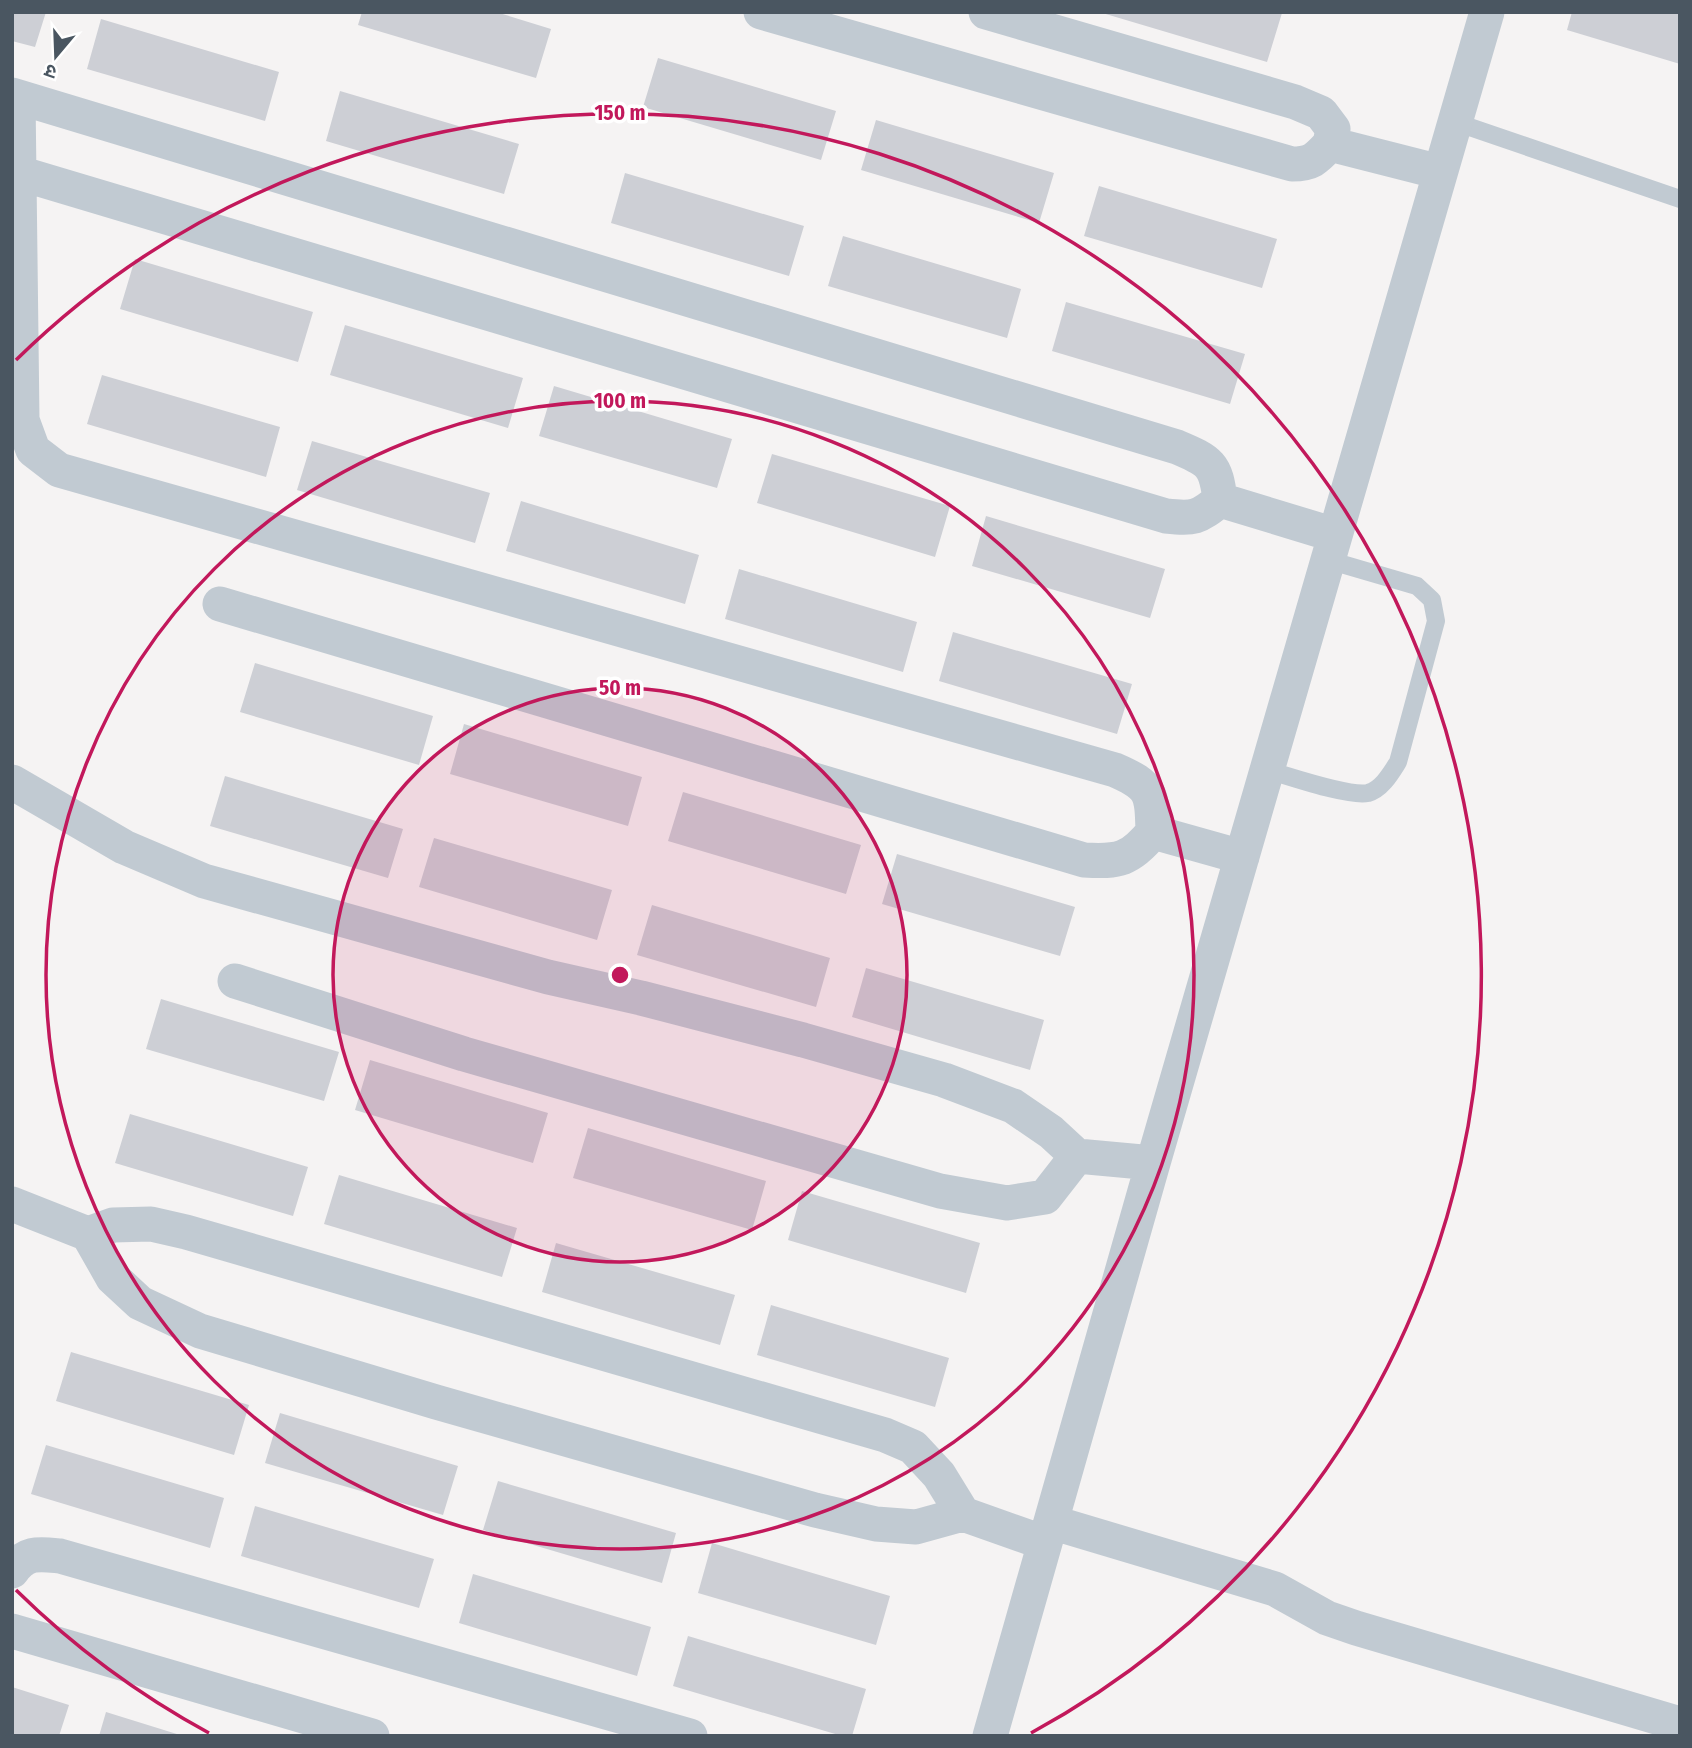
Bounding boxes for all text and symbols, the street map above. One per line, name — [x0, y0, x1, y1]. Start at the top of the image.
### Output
north arrow — [21, 21, 91, 91]
text: उ — [41, 59, 60, 84]
text: 150 m — [594, 100, 646, 126]
text: 100 m — [594, 388, 646, 414]
text: 50 m — [599, 675, 641, 701]
centre of rings — [608, 963, 632, 987]

